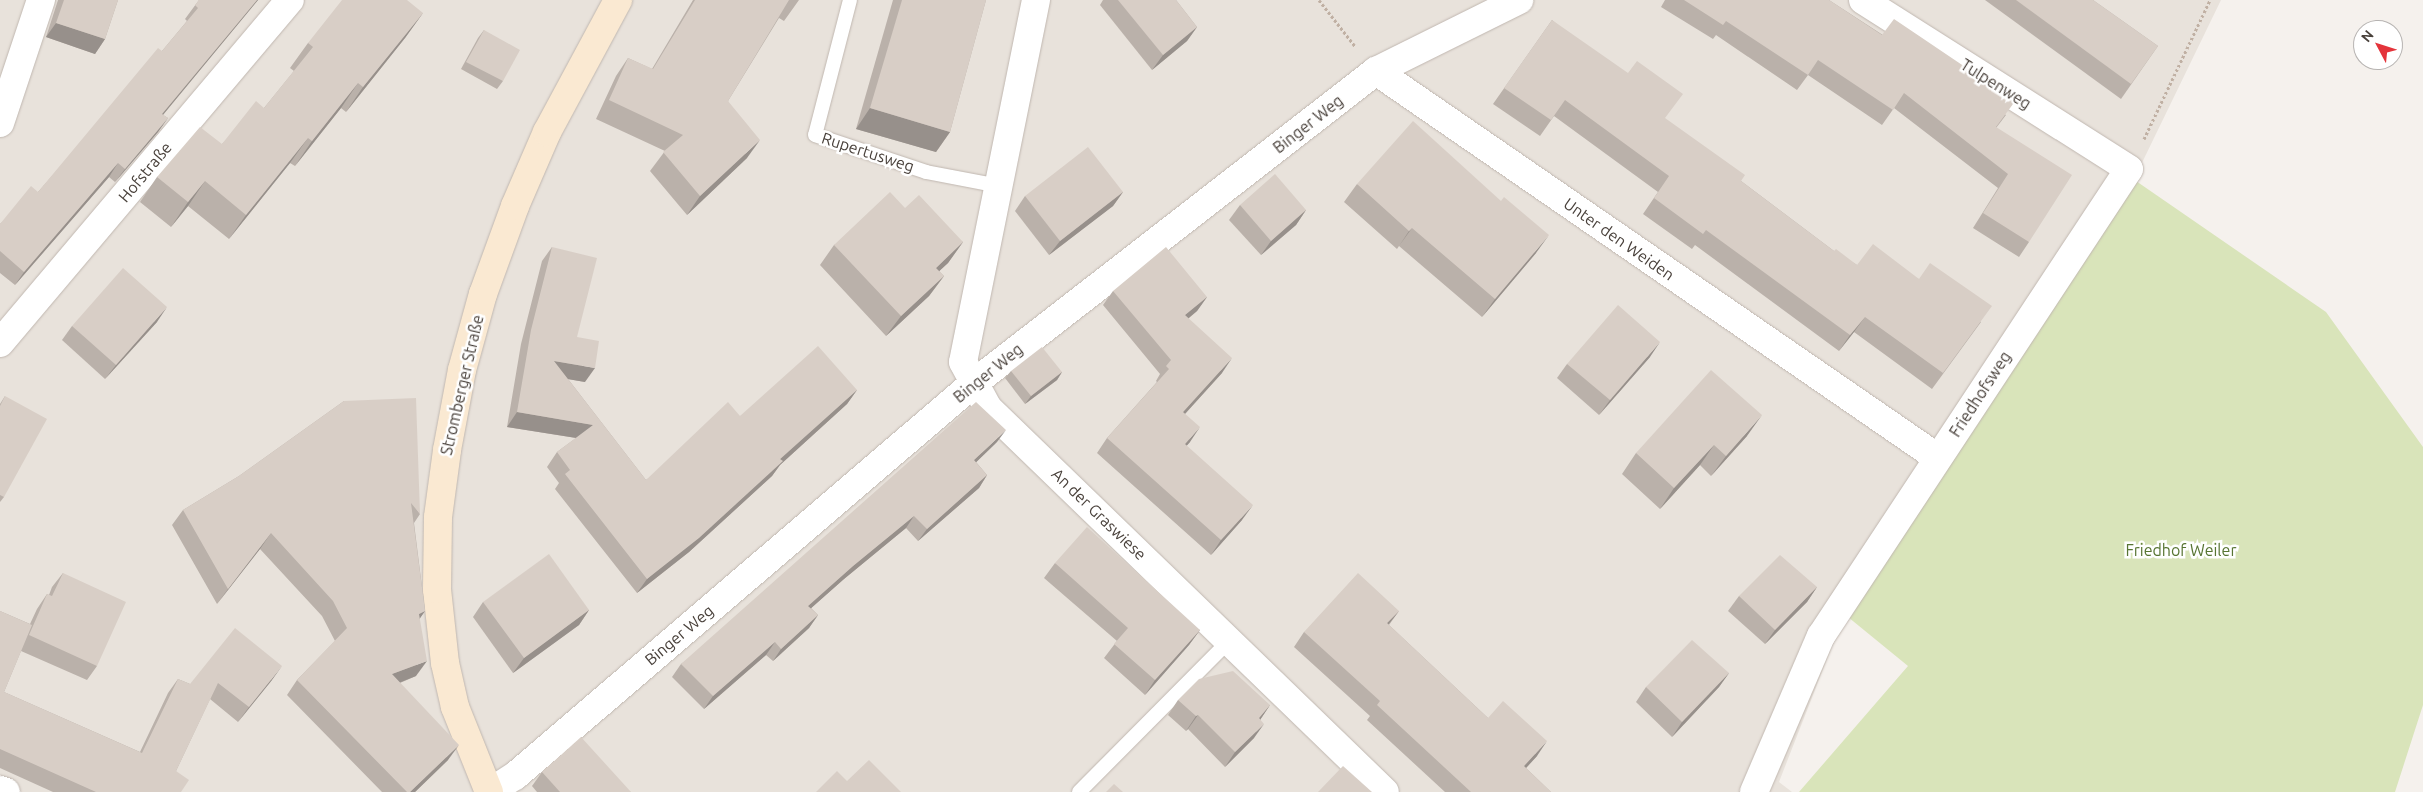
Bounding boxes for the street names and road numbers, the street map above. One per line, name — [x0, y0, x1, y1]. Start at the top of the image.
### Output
street label: Tulpenweg — [1957, 55, 2035, 113]
street label: Binger Weg — [1269, 91, 1347, 157]
street label: Rupertusweg — [819, 128, 917, 176]
street label: Hofstraße — [114, 138, 176, 206]
street label: Unter den Weiden — [1560, 194, 1678, 284]
street label: Stromberger Straße — [437, 313, 487, 457]
street label: Binger Weg — [949, 339, 1027, 407]
street label: Friedhofsweg — [1945, 348, 2015, 440]
street label: An der Graswiese — [1048, 464, 1150, 564]
street label: Binger Weg — [641, 601, 717, 669]

